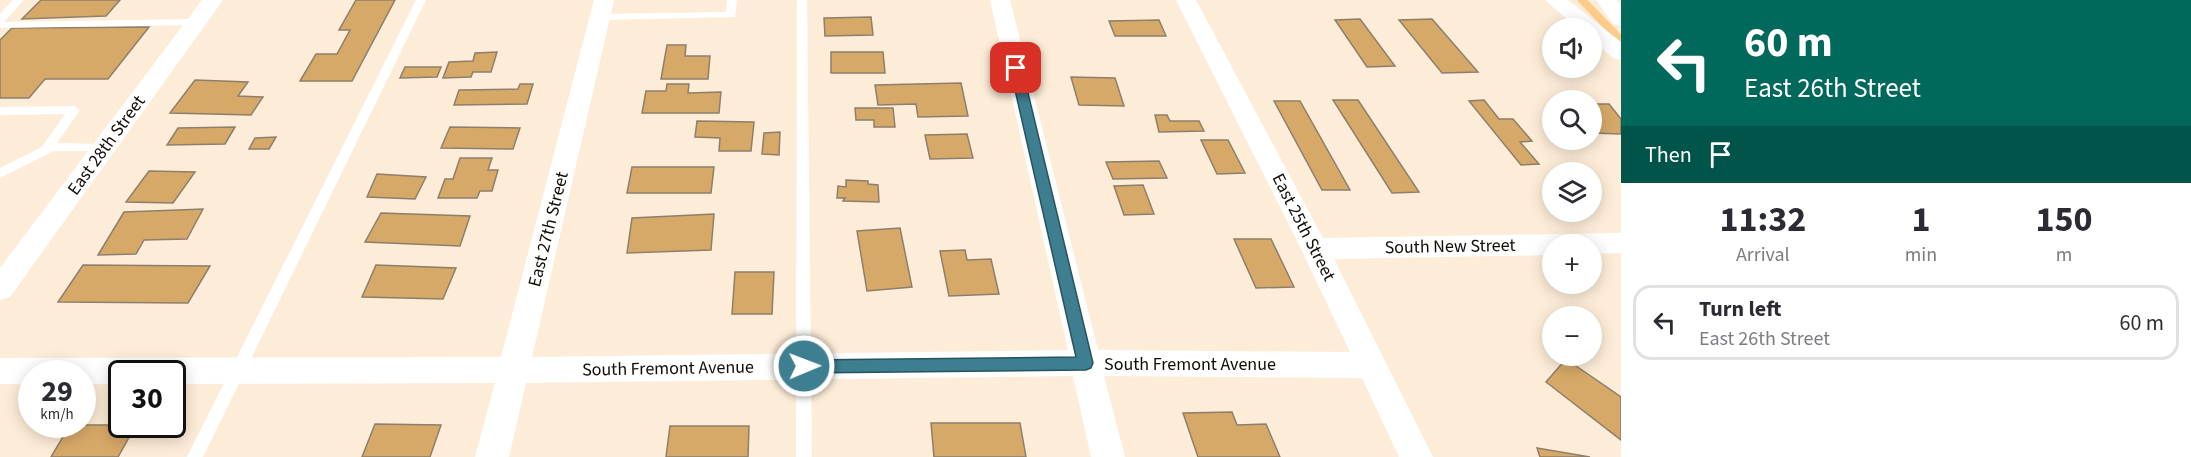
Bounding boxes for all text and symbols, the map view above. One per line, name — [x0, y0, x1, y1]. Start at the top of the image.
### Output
text: 60 m — [1744, 13, 1833, 73]
map controls — [1542, 18, 1602, 366]
button: sound — [1542, 18, 1602, 78]
icon: left — [1645, 24, 1723, 102]
pin — [990, 42, 1041, 93]
icon: arrive — [999, 51, 1032, 84]
text: East 26th Street — [1744, 69, 1921, 108]
street label: East 28th Street — [62, 90, 151, 200]
button: search — [1542, 90, 1602, 150]
icon: arrive — [1704, 138, 1737, 171]
text: Then — [1645, 139, 1692, 171]
button: layers — [1542, 162, 1602, 222]
street label: East 27th Street — [522, 169, 575, 289]
street label: East 25th Street — [1266, 169, 1341, 285]
text: 11:32 — [1719, 194, 1806, 245]
text: 1 — [1911, 194, 1930, 245]
text: 150 — [2036, 194, 2093, 245]
street label: South New Street — [1384, 233, 1516, 260]
button: + — [1542, 234, 1602, 294]
text: Arrival — [1736, 241, 1790, 269]
text: min — [1905, 241, 1937, 269]
text: m — [2056, 241, 2072, 269]
text: Turn left — [1699, 293, 1781, 325]
button: − — [1542, 306, 1602, 366]
icon: left — [1648, 306, 1681, 339]
text: 60 m — [2119, 307, 2164, 339]
text: East 26th Street — [1699, 325, 1830, 353]
position arrow — [772, 334, 836, 398]
street label: South Fremont Avenue — [1104, 352, 1276, 377]
street label: South Fremont Avenue — [582, 355, 754, 382]
speed limit sign: 30 — [108, 360, 186, 438]
text: 29 — [41, 370, 73, 413]
text: km/h — [40, 404, 74, 425]

